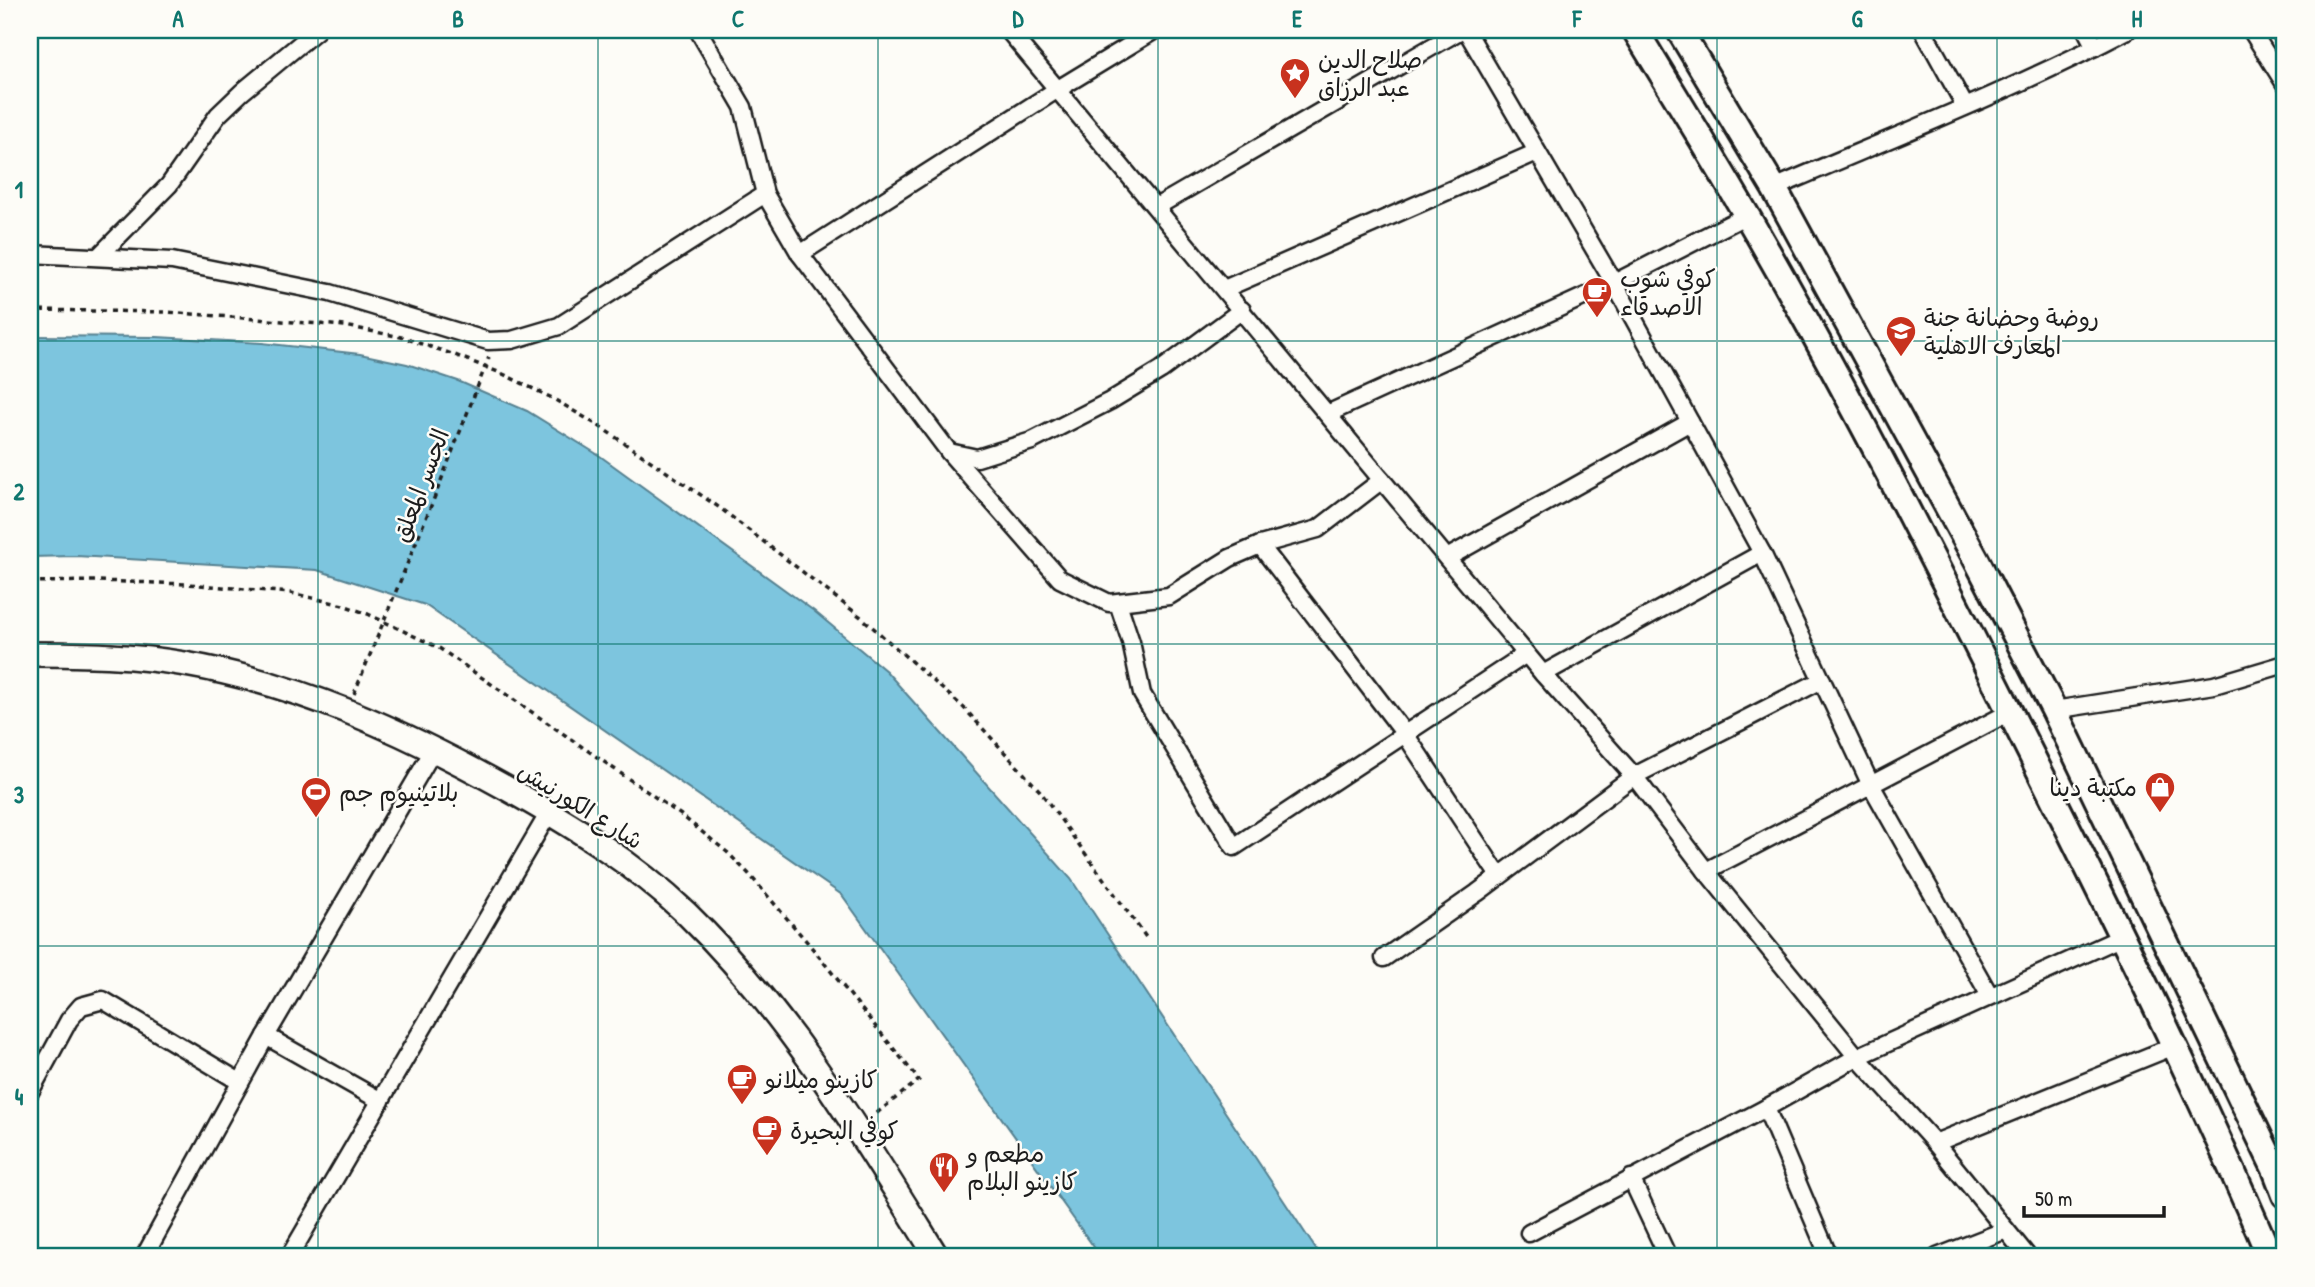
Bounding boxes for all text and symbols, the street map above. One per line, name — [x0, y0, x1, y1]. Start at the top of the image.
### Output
text: A — [172, 3, 184, 34]
text: B — [452, 3, 464, 34]
text: C — [732, 3, 744, 34]
text: D — [1013, 3, 1025, 34]
text: E — [1292, 3, 1303, 34]
text: F — [1572, 3, 1583, 34]
text: G — [1851, 3, 1863, 34]
text: H — [2132, 3, 2143, 34]
place label: صلاح الدين عبد الرزاق — [1318, 43, 1422, 103]
place icon: صلاح الدين عبد الرزاق — [1278, 56, 1312, 100]
text: 1 — [15, 174, 23, 205]
place label: كوفي شوب الاصدقاء — [1620, 262, 1716, 322]
cafe icon: كوفي شوب الاصدقاء — [1580, 275, 1614, 319]
place label: روضة وحضانة جنة المعارف الاهلية — [1924, 301, 2099, 361]
school or university icon: روضة وحضانة جنة المعارف الاهلية — [1884, 314, 1918, 358]
street label: الجسر المعلق — [384, 424, 456, 546]
text: 2 — [14, 476, 25, 507]
street label: شارع الكورنيش — [511, 754, 650, 858]
shop icon: مكتبة دينا — [2143, 770, 2177, 814]
place label: مكتبة دينا — [2049, 771, 2137, 803]
sports icon: بلاتينيوم جم — [299, 775, 333, 819]
place label: بلاتينيوم جم — [339, 776, 458, 811]
text: 3 — [14, 779, 24, 810]
cafe icon: كازينو ميلانو — [725, 1062, 759, 1106]
place label: كازينو ميلانو — [763, 1063, 878, 1095]
text: 4 — [15, 1081, 24, 1112]
cafe icon: كوفي البحيرة — [750, 1113, 784, 1157]
place label: كوفي البحيرة — [790, 1114, 899, 1148]
place label: مطعم و كازينو البلام — [965, 1137, 1078, 1200]
restaurant icon: مطعم و كازينو البلام — [927, 1150, 961, 1194]
scale bar — [2024, 1175, 2164, 1219]
text: 50 m — [2035, 1184, 2072, 1213]

